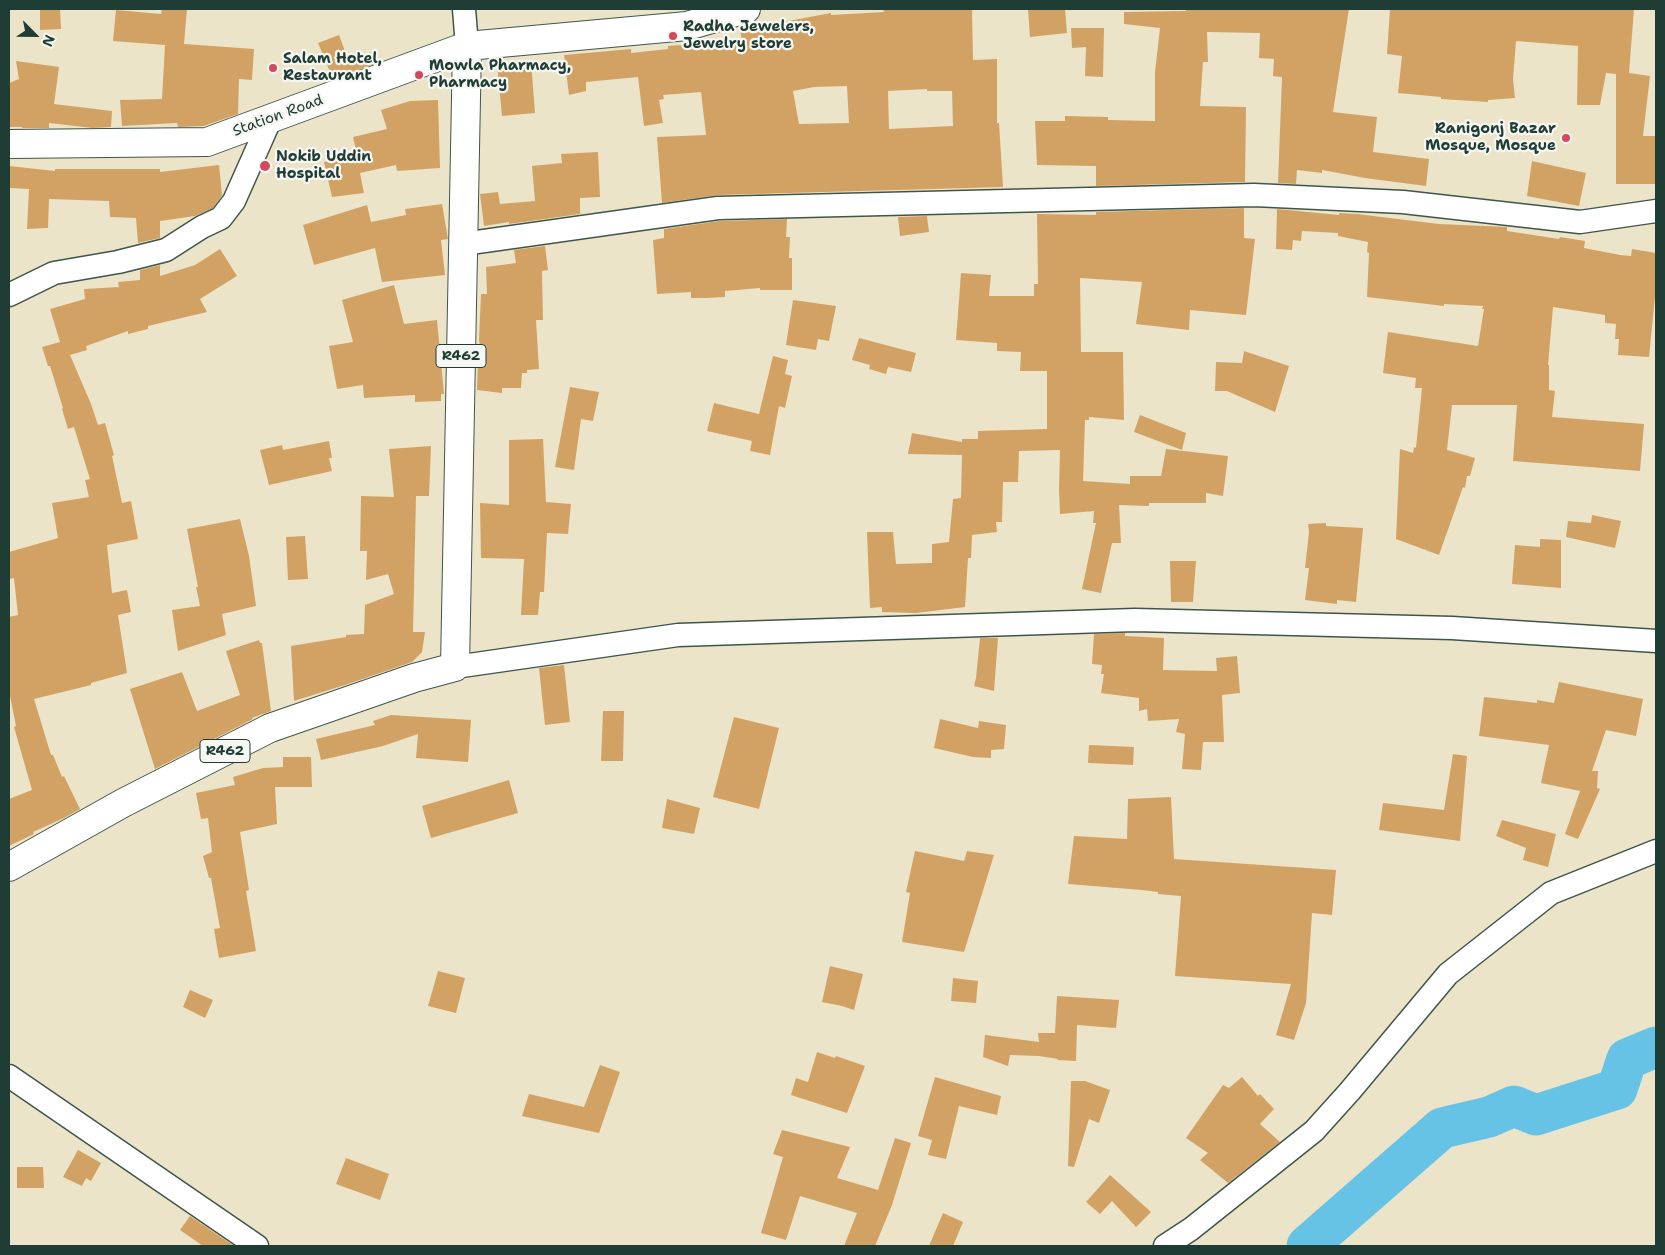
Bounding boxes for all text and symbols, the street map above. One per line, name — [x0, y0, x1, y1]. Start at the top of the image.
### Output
north arrow — [10, 10, 60, 60]
place label: Radha Jewelers, Jewelry store — [683, 18, 814, 53]
marker: Radha Jewelers, Jewelry store — [667, 30, 679, 42]
text: N — [38, 32, 59, 49]
place label: Salam Hotel, Restaurant — [283, 50, 382, 85]
place label: Mowla Pharmacy, Pharmacy — [429, 57, 571, 92]
marker: Salam Hotel, Restaurant — [267, 62, 279, 74]
marker: Mowla Pharmacy, Pharmacy — [413, 69, 425, 81]
street label: Station Road — [230, 91, 326, 141]
place label: Ranigonj Bazar Mosque, Mosque — [1425, 120, 1556, 155]
marker: Ranigonj Bazar Mosque, Mosque — [1560, 132, 1572, 144]
place label: Nokib Uddin Hospital — [276, 148, 371, 183]
marker: Nokib Uddin Hospital — [258, 159, 272, 173]
road number: R462 — [436, 344, 486, 368]
road number: R462 — [200, 739, 250, 762]

